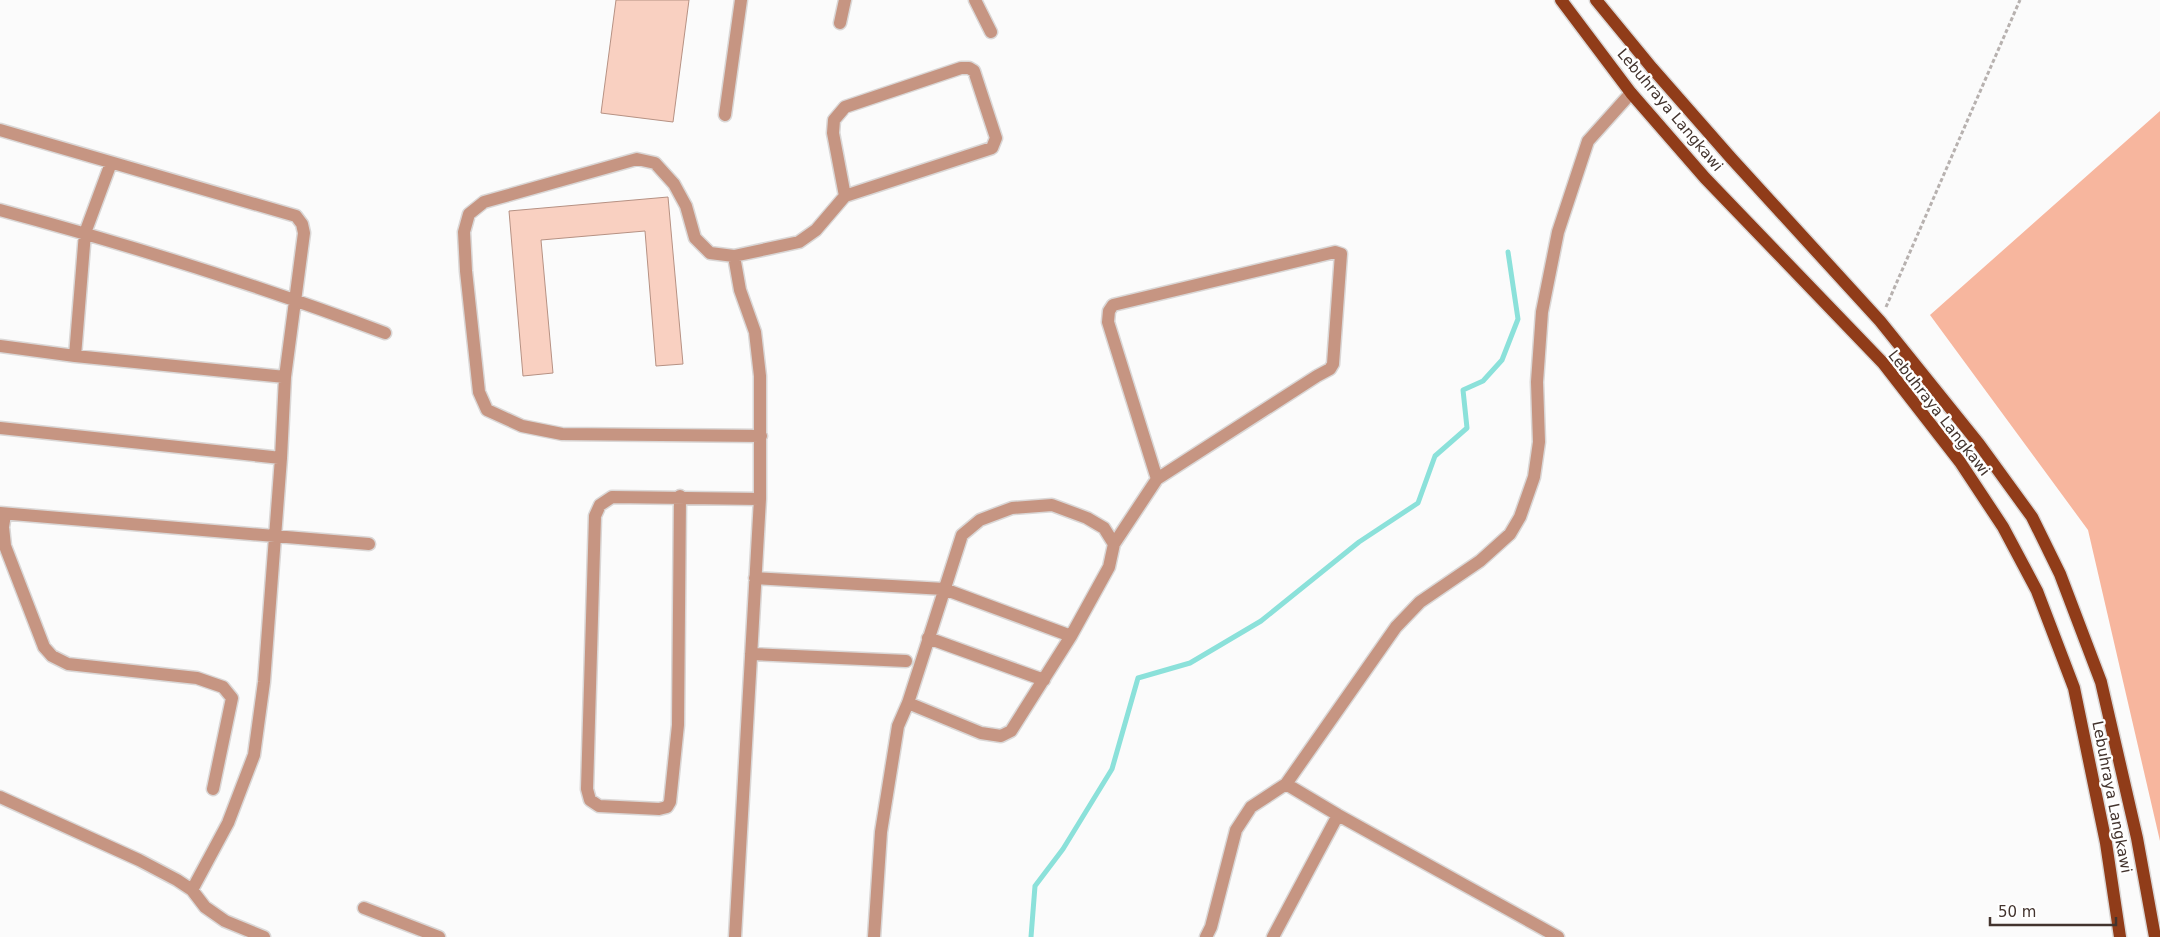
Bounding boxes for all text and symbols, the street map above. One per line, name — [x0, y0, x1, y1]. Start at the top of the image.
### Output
street label: Lebuhraya Langkawi — [1613, 45, 1727, 175]
street label: Lebuhraya Langkawi — [1884, 347, 1994, 479]
street label: Lebuhraya Langkawi — [2088, 719, 2136, 875]
scale bar — [1990, 894, 2116, 926]
text: 50 m — [1998, 903, 2036, 921]

